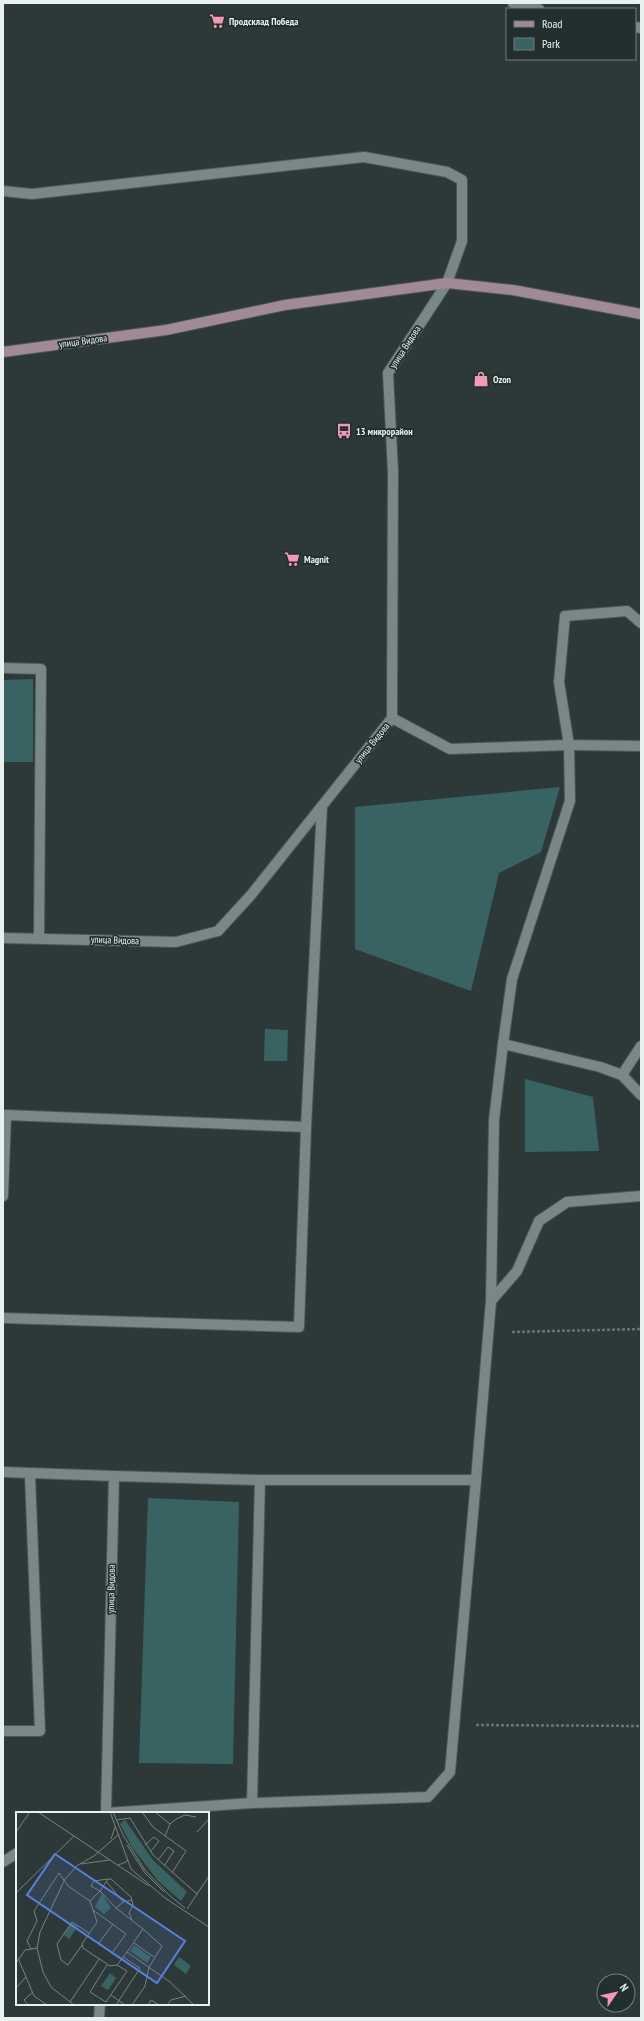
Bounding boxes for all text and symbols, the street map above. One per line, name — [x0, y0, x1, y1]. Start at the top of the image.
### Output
legend — [506, 8, 636, 60]
supermarket icon: Продсклад Победа — [208, 12, 226, 30]
place label: Продсклад Победа — [229, 15, 298, 28]
text: Road — [542, 16, 562, 31]
text: Park — [542, 36, 560, 51]
street label: улица Видова — [386, 323, 424, 371]
street label: улица Видова — [58, 331, 108, 351]
shop icon: Ozon — [472, 370, 490, 388]
place label: Ozon — [493, 373, 512, 386]
bus stop icon: 13 микрорайон — [335, 422, 353, 440]
place label: 13 микрорайон — [356, 425, 413, 438]
supermarket icon: Magnit — [283, 550, 301, 568]
place label: Magnit — [304, 553, 329, 566]
street label: улица Видова — [352, 720, 392, 766]
street label: улица Видова — [91, 933, 139, 947]
street label: улица Видова — [104, 1565, 118, 1613]
inset map — [16, 1812, 209, 2005]
north arrow — [596, 1973, 636, 2013]
text: N — [617, 1981, 632, 1994]

